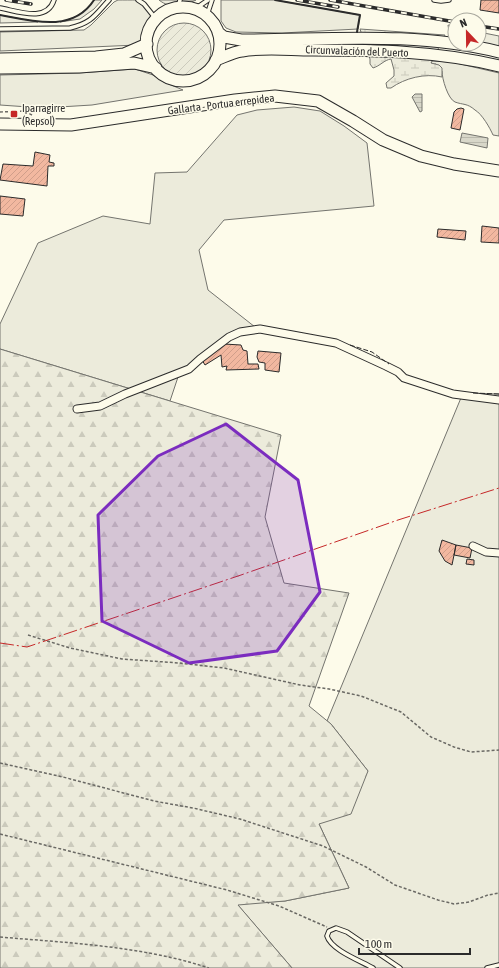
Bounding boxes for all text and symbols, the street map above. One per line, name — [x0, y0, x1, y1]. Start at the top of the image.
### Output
north arrow — [447, 12, 487, 52]
text: N — [458, 16, 469, 30]
street label: Circunvalación del Puerto — [305, 43, 409, 59]
street label: Gallarta - Portua errepidea — [167, 92, 275, 116]
place label: Iparragirre (Repsol) — [22, 102, 65, 127]
marker: Iparragirre (Repsol) — [9, 109, 19, 119]
scale bar — [359, 930, 470, 956]
text: 100 m — [365, 937, 392, 951]

